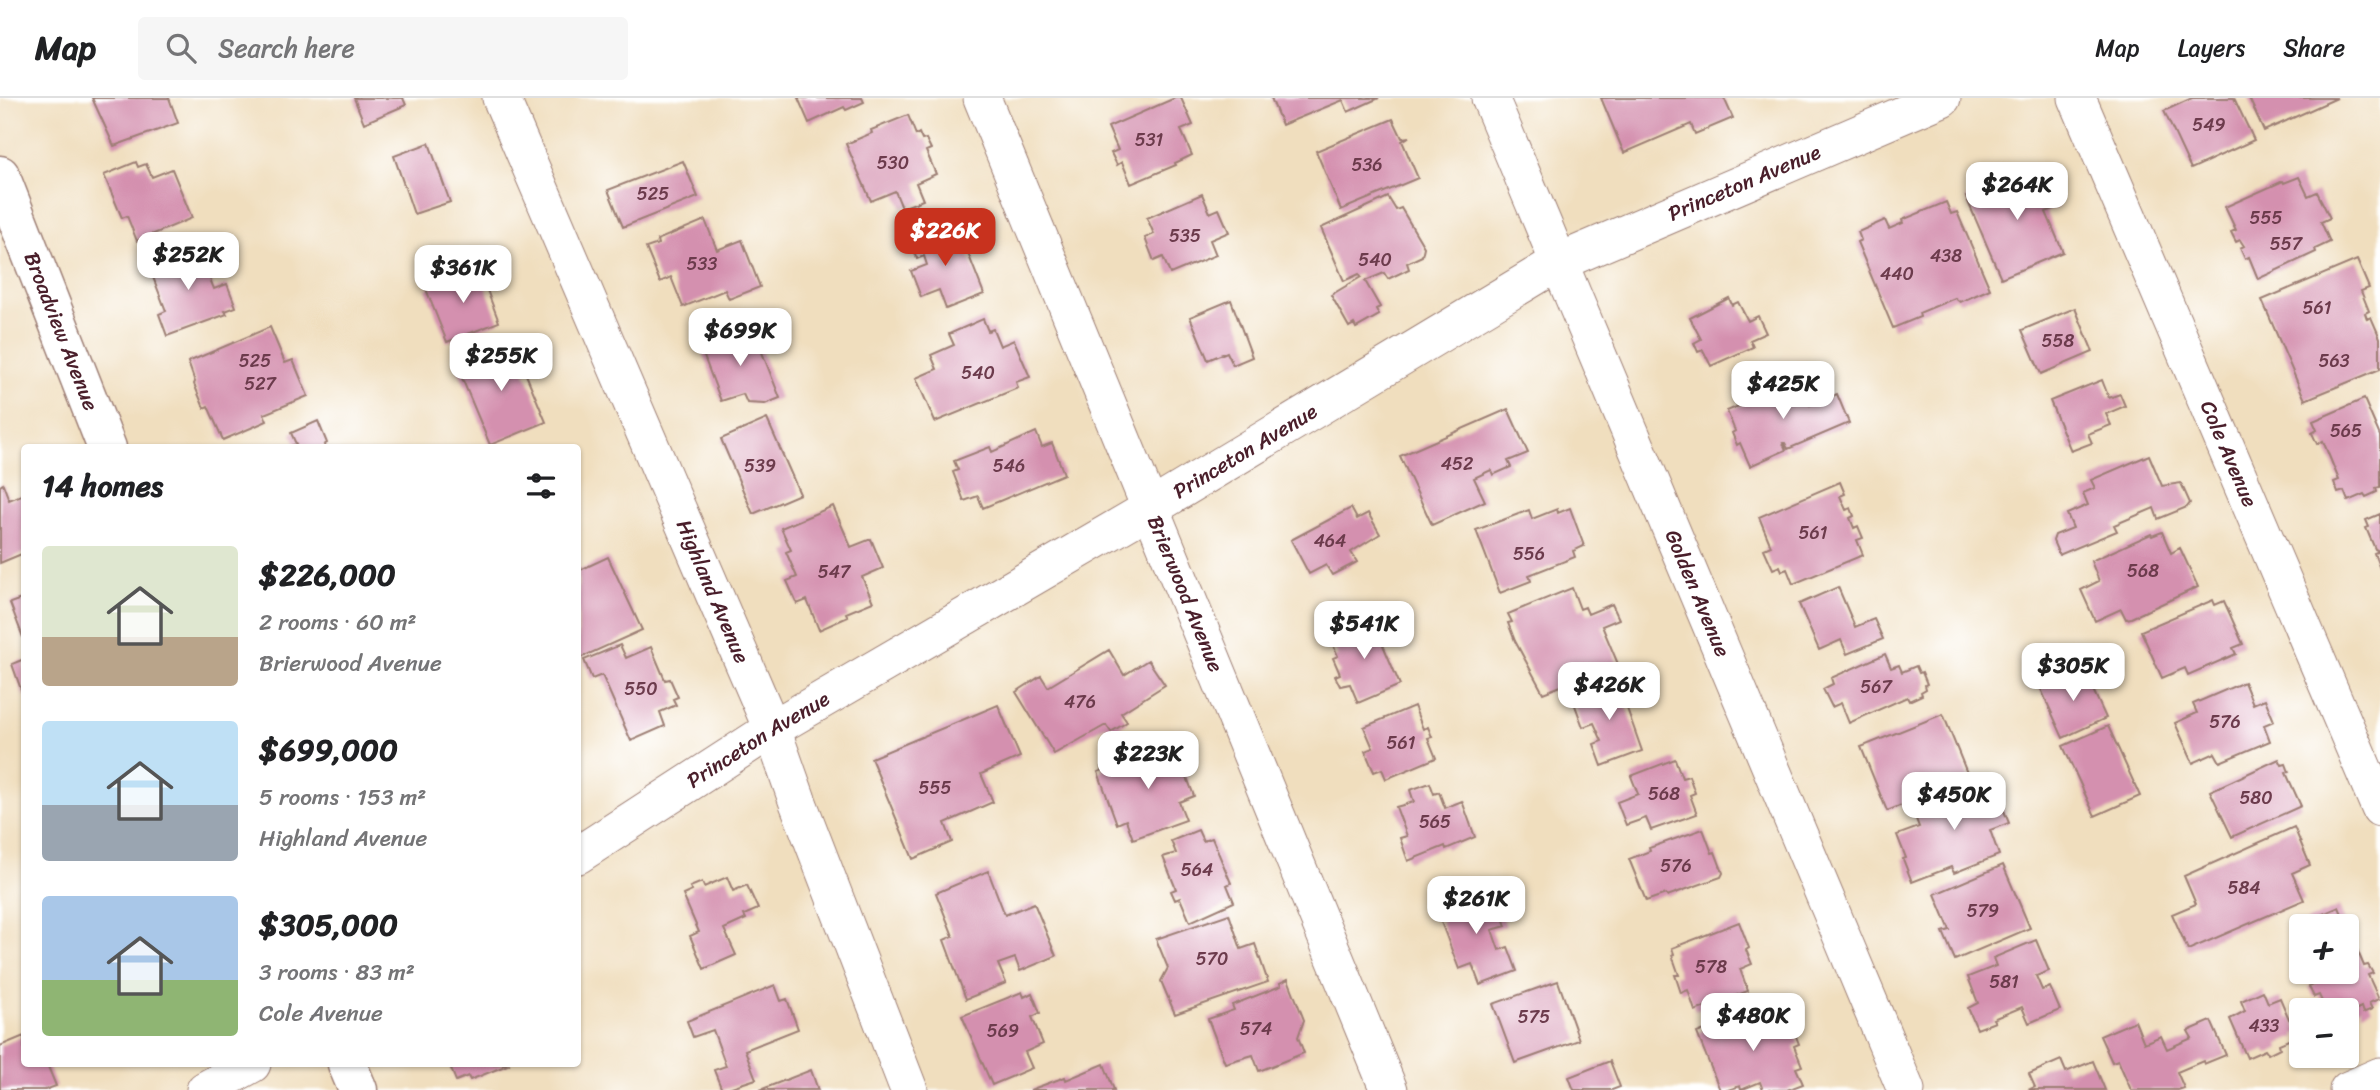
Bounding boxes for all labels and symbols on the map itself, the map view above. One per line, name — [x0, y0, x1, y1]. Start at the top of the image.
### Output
house number: 549 — [2192, 109, 2226, 141]
house number: 531 — [1135, 124, 1164, 156]
street label: Princeton Avenue — [1662, 133, 1827, 232]
house number: 530 — [877, 147, 909, 179]
house number: 536 — [1351, 149, 1383, 181]
pin: $264K — [1968, 162, 2066, 222]
house number: 525 — [637, 178, 669, 210]
house number: 555 — [2250, 202, 2283, 234]
pin: $226K — [896, 208, 994, 268]
house number: 535 — [1169, 220, 1201, 252]
house number: 557 — [2270, 228, 2304, 260]
pin: $252K — [139, 232, 237, 292]
house number: 438 — [1930, 240, 1962, 272]
house number: 540 — [1358, 244, 1392, 276]
street label: Broadview Avenue — [13, 246, 110, 417]
pin: $361K — [414, 246, 512, 305]
house number: 533 — [687, 248, 717, 280]
house number: 440 — [1880, 258, 1914, 290]
house number: 561 — [2303, 292, 2332, 324]
pin: $699K — [691, 308, 789, 368]
house number: 558 — [2042, 325, 2075, 357]
pin: $255K — [452, 334, 550, 393]
house number: 525 — [239, 345, 271, 377]
house number: 563 — [2318, 345, 2350, 377]
house number: 540 — [961, 357, 995, 389]
pin: $425K — [1734, 362, 1832, 421]
house number: 527 — [244, 368, 278, 400]
street label: Princeton Avenue — [1165, 393, 1325, 510]
street label: Cole Avenue — [2189, 394, 2269, 514]
house number: 565 — [2330, 415, 2362, 447]
house number: 452 — [1441, 448, 1473, 480]
house number: 539 — [744, 450, 776, 482]
house number: 546 — [993, 450, 1025, 482]
street label: Brierwood Avenue — [1136, 509, 1235, 679]
street label: Highland Avenue — [665, 513, 761, 670]
house number: 561 — [1799, 517, 1828, 549]
street label: Golden Avenue — [1654, 523, 1741, 663]
house number: 464 — [1314, 525, 1346, 557]
house number: 556 — [1513, 538, 1545, 570]
house number: 568 — [2127, 555, 2159, 587]
house number: 547 — [818, 556, 852, 588]
pin: $541K — [1315, 602, 1413, 661]
pin: $305K — [2024, 644, 2122, 703]
pin: $426K — [1560, 662, 1658, 722]
house number: 567 — [1860, 671, 1893, 703]
house number: 550 — [624, 673, 658, 705]
street label: Princeton Avenue — [679, 680, 837, 799]
house number: 476 — [1064, 686, 1096, 718]
house number: 576 — [2209, 706, 2241, 738]
house number: 561 — [1387, 727, 1416, 759]
pin: $223K — [1099, 732, 1197, 791]
house number: 555 — [919, 772, 952, 804]
pin: $450K — [1905, 772, 2003, 832]
house number: 568 — [1648, 778, 1680, 810]
house number: 580 — [2239, 782, 2273, 814]
house number: 565 — [1419, 806, 1451, 838]
house number: 576 — [1660, 850, 1692, 882]
house number: 564 — [1181, 854, 1213, 886]
house number: 584 — [2227, 872, 2261, 904]
pin: $261K — [1427, 876, 1525, 936]
house number: 579 — [1967, 895, 1999, 927]
house number: 570 — [1196, 943, 1228, 975]
house number: 578 — [1695, 951, 1727, 983]
house number: 581 — [1989, 966, 2019, 998]
pin: $480K — [1704, 993, 1802, 1053]
house number: 575 — [1518, 1001, 1550, 1033]
house number: 433 — [2248, 1010, 2280, 1042]
house number: 574 — [1240, 1013, 1272, 1045]
house number: 569 — [987, 1015, 1019, 1047]

